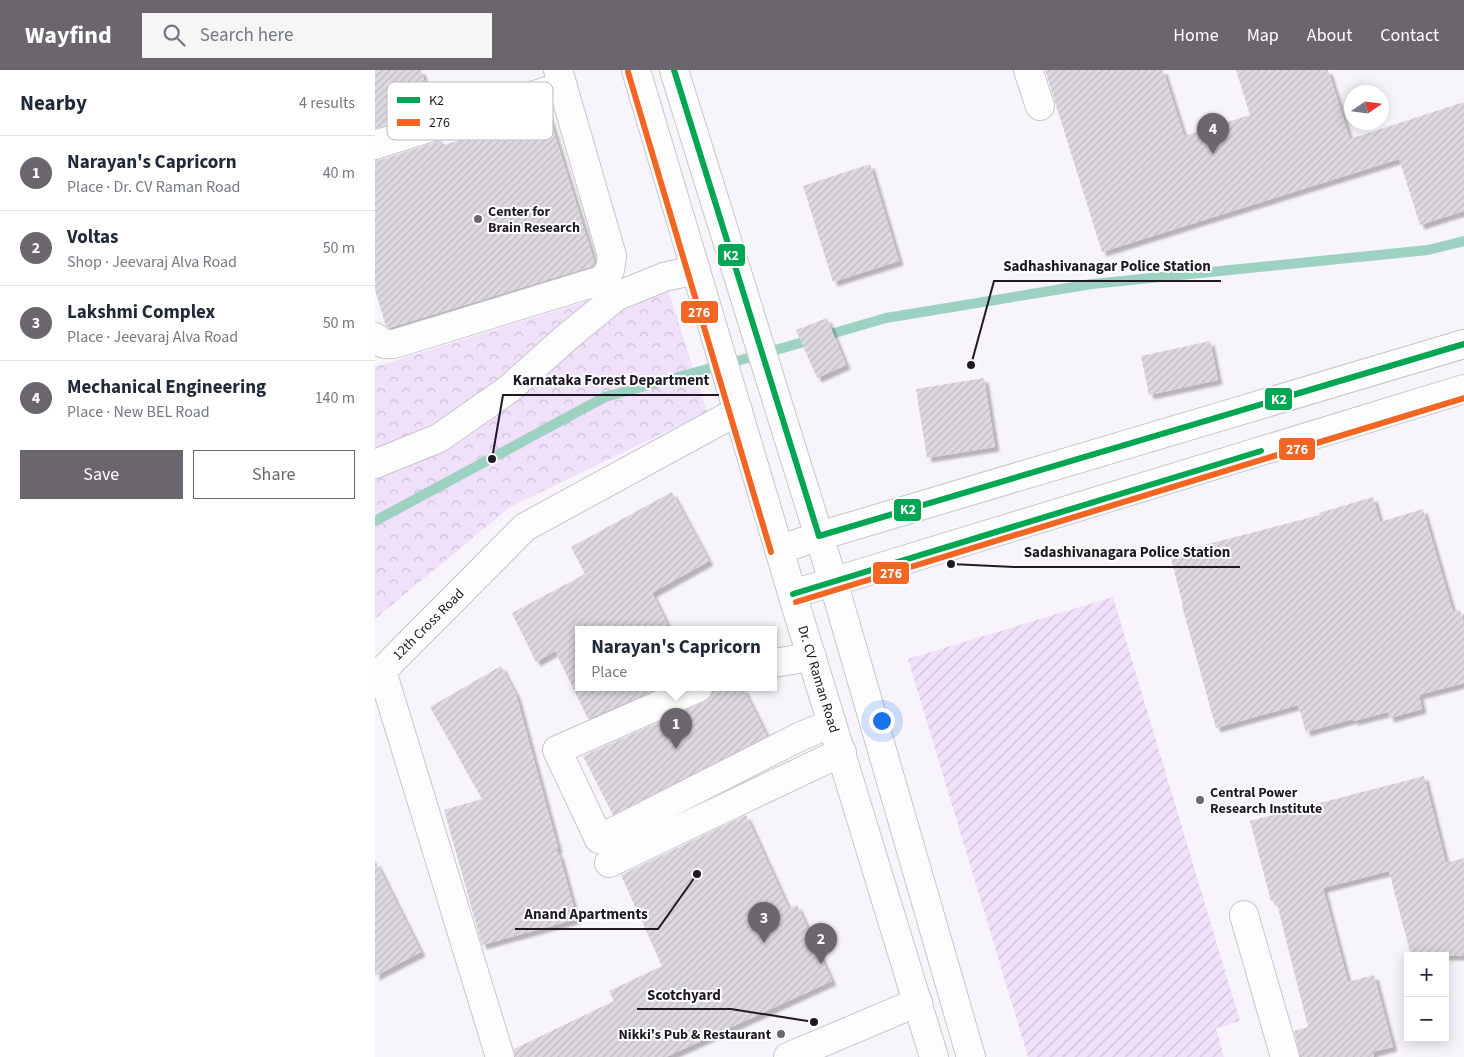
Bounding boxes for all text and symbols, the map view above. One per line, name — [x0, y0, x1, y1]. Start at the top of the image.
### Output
search box — [142, 13, 492, 58]
text: Wayfind — [25, 18, 112, 53]
icon: search — [160, 21, 188, 49]
text: Search here — [200, 22, 293, 49]
text: Home — [1173, 23, 1219, 48]
text: Map — [1247, 23, 1279, 48]
text: About — [1307, 23, 1352, 48]
text: Contact — [1380, 23, 1439, 48]
legend — [387, 82, 553, 140]
north arrow — [1344, 85, 1389, 130]
text: Nearby — [20, 88, 87, 118]
text: K2 — [429, 91, 444, 111]
text: 4 results — [299, 92, 355, 114]
text: 276 — [429, 113, 450, 133]
pin: 4 — [1197, 113, 1229, 154]
text: Narayan's Capricorn — [67, 149, 237, 176]
text: 1 — [32, 162, 40, 184]
text: 40 m — [323, 162, 355, 184]
text: Place · Dr. CV Raman Road — [67, 176, 240, 198]
place label: Center for Brain Research — [488, 202, 580, 238]
marker: Center for Brain Research — [472, 213, 484, 225]
text: Voltas — [67, 224, 119, 251]
text: 2 — [32, 237, 40, 259]
text: 50 m — [323, 237, 355, 259]
line badge: K2 — [717, 243, 746, 267]
text: K2 — [723, 246, 739, 266]
text: Shop · Jeevaraj Alva Road — [67, 251, 237, 273]
callout: Sadhashivanagar Police Station — [994, 251, 1221, 281]
text: Sadhashivanagar Police Station — [1003, 256, 1211, 277]
text: Lakshmi Complex — [67, 299, 215, 326]
line badge: 276 — [680, 300, 719, 324]
text: 276 — [688, 303, 710, 323]
text: 3 — [32, 312, 40, 334]
text: 50 m — [323, 312, 355, 334]
text: Place · Jeevaraj Alva Road — [67, 326, 238, 348]
callout: Karnataka Forest Department — [503, 365, 719, 395]
text: Karnataka Forest Department — [513, 370, 710, 391]
text: Mechanical Engineering — [67, 374, 266, 401]
text: 4 — [32, 387, 40, 409]
text: 140 m — [315, 387, 355, 409]
line badge: K2 — [1264, 387, 1293, 411]
text: K2 — [1271, 390, 1287, 410]
text: Place · New BEL Road — [67, 401, 210, 423]
line badge: 276 — [1278, 437, 1316, 461]
text: 276 — [1286, 440, 1308, 460]
button: Save — [20, 450, 183, 499]
button: Share — [193, 450, 355, 499]
line badge: K2 — [893, 498, 922, 522]
text: K2 — [900, 500, 916, 520]
callout: Sadashivanagara Police Station — [1014, 537, 1240, 567]
text: Sadashivanagara Police Station — [1024, 542, 1230, 563]
line badge: 276 — [872, 561, 910, 585]
text: 276 — [880, 564, 902, 584]
street label: 12th Cross Road — [388, 584, 469, 665]
street label: Dr. CV Raman Road — [792, 623, 844, 735]
popup — [575, 626, 777, 691]
text: Narayan's Capricorn — [591, 634, 761, 661]
text: Place — [591, 661, 627, 683]
pin: 1 — [660, 708, 692, 749]
your location — [869, 708, 895, 734]
place label: Central Power Research Institute — [1210, 783, 1322, 819]
marker: Central Power Research Institute — [1194, 794, 1206, 806]
callout: Anand Apartments — [515, 899, 658, 929]
pin: 3 — [748, 902, 780, 943]
text: Anand Apartments — [523, 904, 648, 925]
pin: 2 — [805, 923, 837, 964]
map controls — [1404, 952, 1449, 1042]
button: + — [1404, 952, 1449, 997]
callout: Scotchyard — [637, 979, 731, 1009]
text: Scotchyard — [647, 985, 721, 1006]
button: − — [1404, 997, 1449, 1042]
place label: Nikki's Pub & Restaurant — [618, 1025, 772, 1045]
marker: Nikki's Pub & Restaurant — [775, 1028, 787, 1040]

